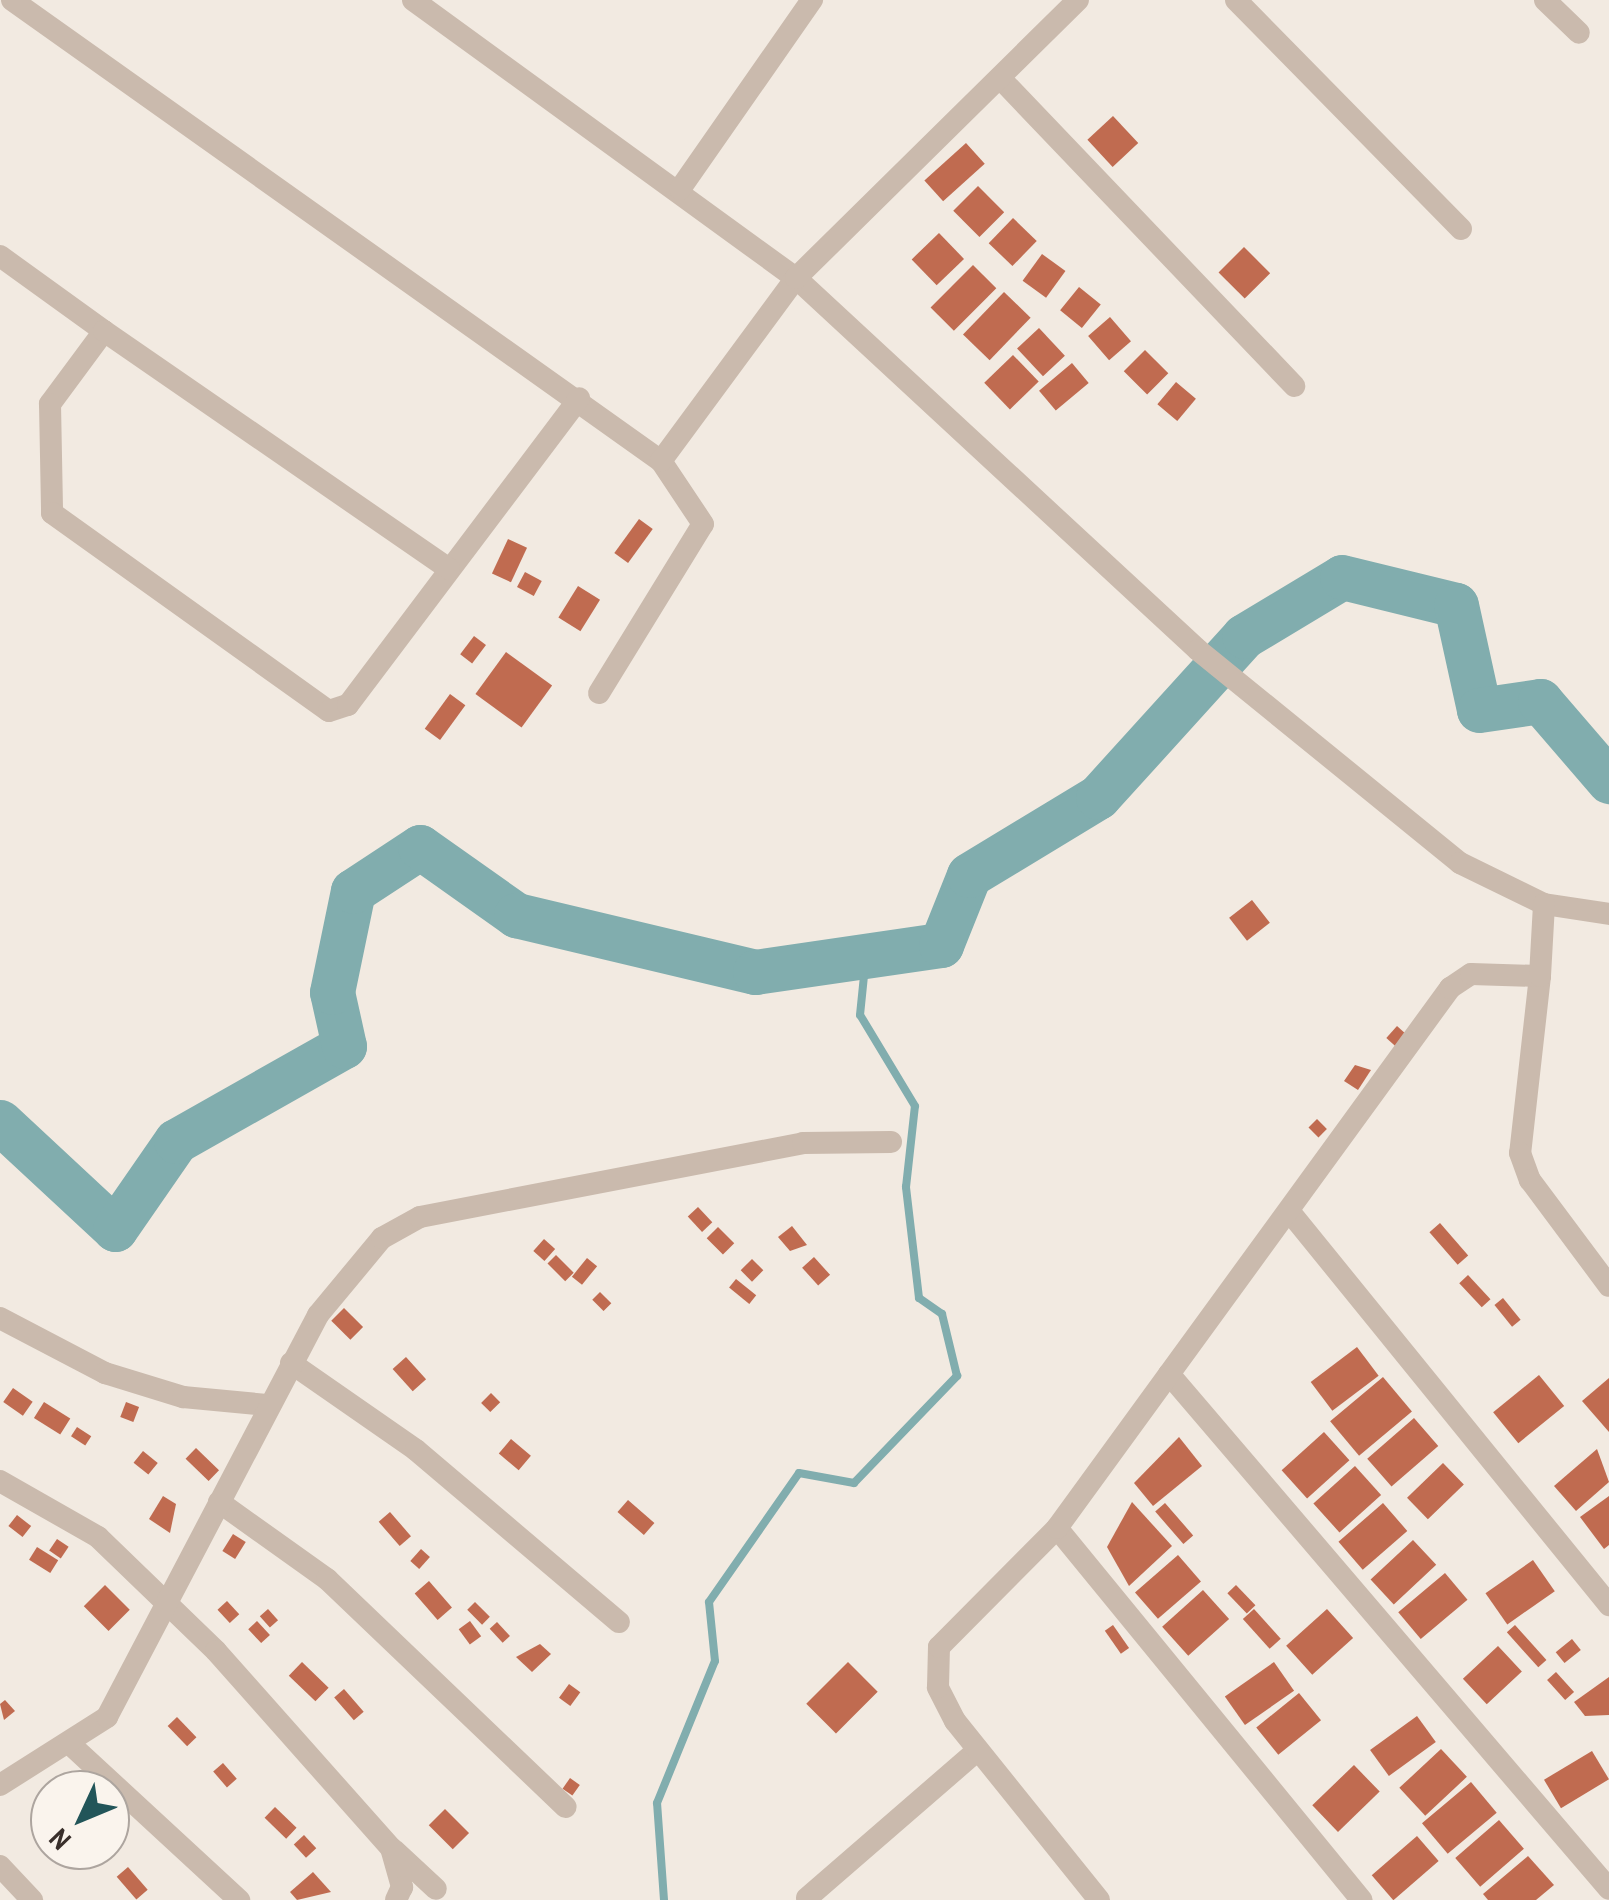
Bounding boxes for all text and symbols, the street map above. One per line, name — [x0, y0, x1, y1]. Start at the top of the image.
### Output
north arrow — [30, 1770, 130, 1870]
text: N — [40, 1820, 79, 1859]

